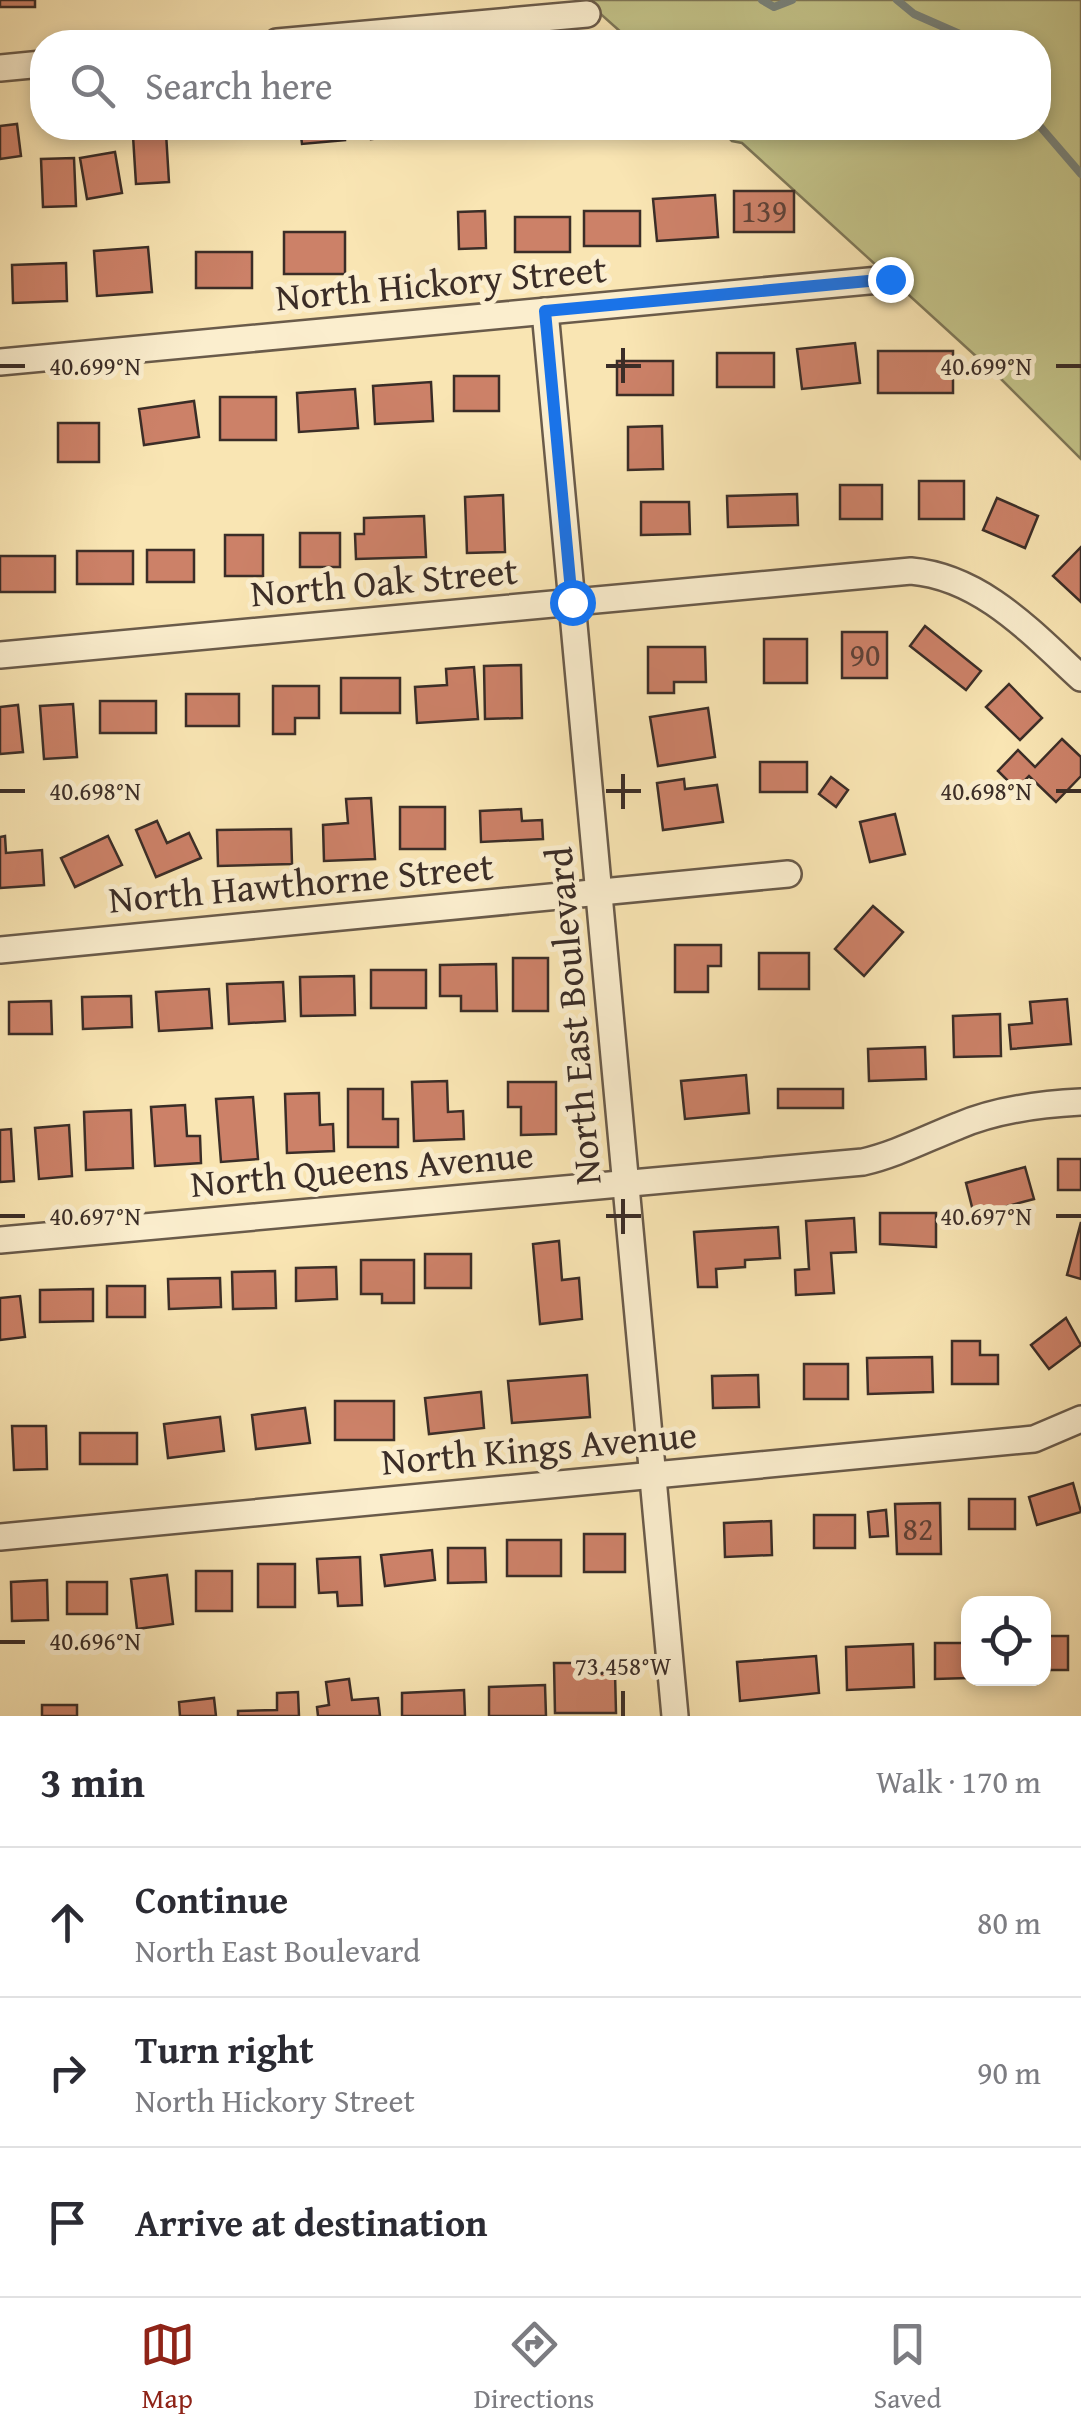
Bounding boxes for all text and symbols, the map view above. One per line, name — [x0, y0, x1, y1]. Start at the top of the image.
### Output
search box — [30, 30, 1051, 140]
text: Search here — [145, 57, 333, 113]
icon: search — [65, 58, 120, 113]
house number: 139 — [741, 187, 787, 234]
street label: North Hickory Street — [273, 240, 609, 324]
route end — [868, 257, 914, 303]
text: 40.699°N — [49, 348, 141, 384]
text: 40.699°N — [940, 348, 1032, 384]
street label: North Oak Street — [248, 541, 520, 621]
route start — [550, 580, 596, 626]
house number: 90 — [850, 631, 880, 678]
text: 40.698°N — [49, 773, 141, 809]
text: 40.698°N — [940, 773, 1032, 809]
street label: North Hawthorne Street — [106, 837, 496, 927]
street label: North East Boulevard — [529, 844, 615, 1187]
street label: North Queens Avenue — [188, 1125, 536, 1211]
text: 40.697°N — [49, 1198, 141, 1234]
text: 40.697°N — [940, 1198, 1032, 1234]
street label: North Kings Avenue — [379, 1405, 699, 1489]
house number: 82 — [903, 1505, 933, 1552]
map controls — [961, 1596, 1051, 1686]
button: locate — [961, 1596, 1051, 1686]
text: 40.696°N — [49, 1623, 141, 1659]
text: 73.458°W — [575, 1648, 671, 1684]
text: 3 min — [40, 1751, 145, 1812]
text: Walk · 170 m — [876, 1758, 1041, 1805]
text: Continue — [135, 1871, 288, 1927]
icon: ahead — [40, 1895, 95, 1950]
text: 80 m — [977, 1899, 1041, 1946]
text: North East Boulevard — [135, 1927, 420, 1974]
text: Turn right — [135, 2021, 314, 2077]
icon: right — [40, 2045, 95, 2100]
text: 90 m — [977, 2049, 1041, 2096]
text: North Hickory Street — [135, 2077, 415, 2124]
text: Arrive at destination — [135, 2194, 488, 2250]
icon: arrive — [40, 2195, 95, 2250]
tab: Map — [140, 2317, 195, 2418]
tab: Directions — [474, 2317, 594, 2418]
tab: Saved — [874, 2317, 941, 2418]

